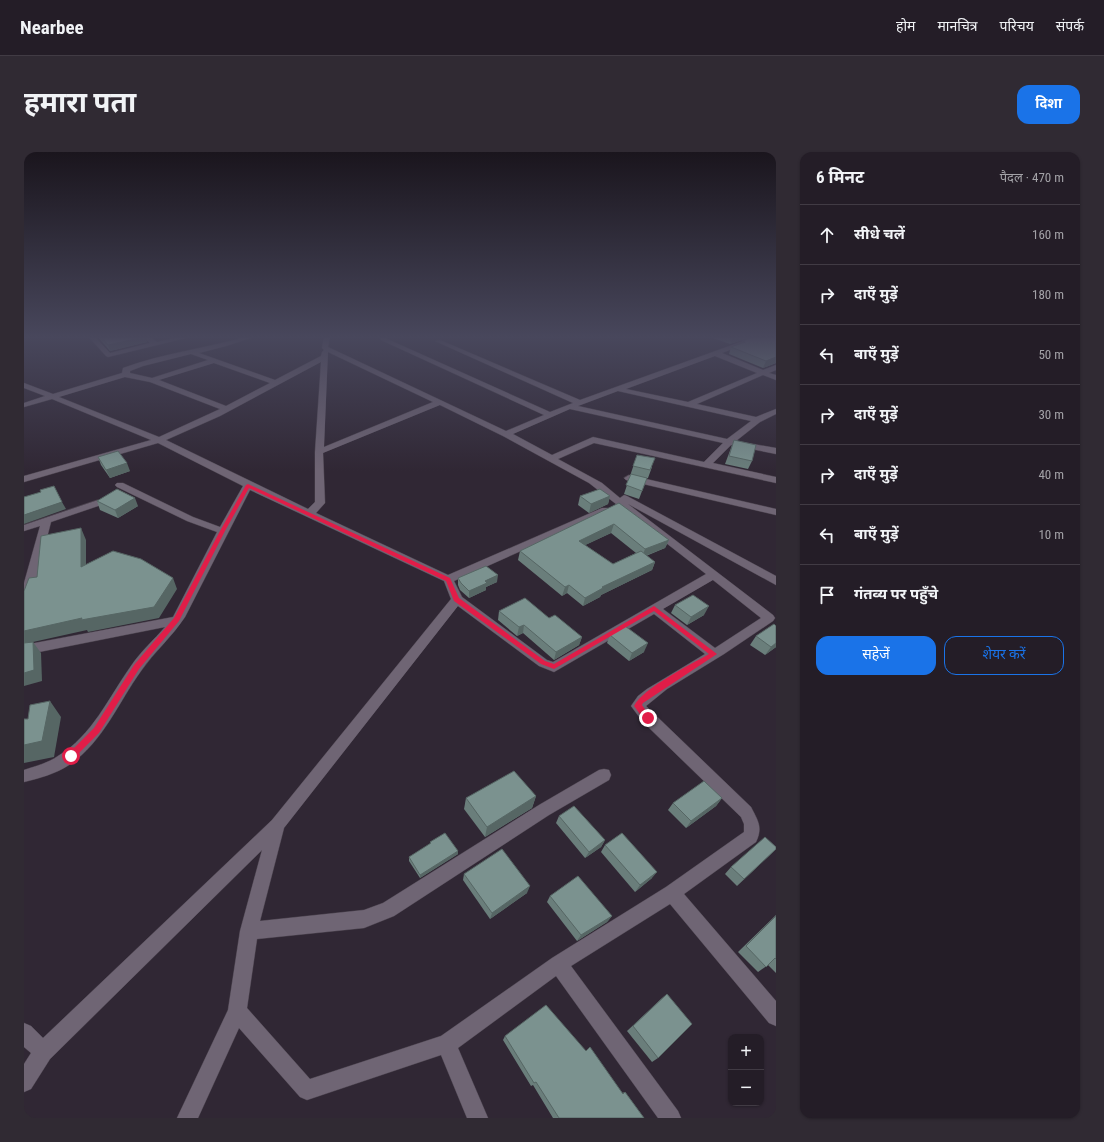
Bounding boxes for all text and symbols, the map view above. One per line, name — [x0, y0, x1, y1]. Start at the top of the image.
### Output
text: Nearbee — [20, 16, 84, 39]
text: होम — [896, 18, 915, 34]
text: मानचित्र — [937, 18, 978, 34]
text: परिचय — [1000, 18, 1034, 34]
text: संपर्क — [1056, 18, 1084, 34]
button: दिशा — [1017, 85, 1080, 124]
text: हमारा पता — [24, 86, 136, 119]
text: 6 मिनट — [816, 167, 864, 187]
text: पैदल · 470 m — [1000, 170, 1064, 185]
icon: ahead — [816, 224, 838, 246]
text: सीधे चलें — [854, 225, 905, 243]
text: 160 m — [1032, 227, 1064, 242]
icon: right — [816, 284, 838, 306]
text: दाएँ मुड़ें — [854, 285, 898, 303]
text: 180 m — [1032, 287, 1064, 302]
icon: left — [816, 344, 838, 366]
text: बाएँ मुड़ें — [854, 345, 899, 363]
text: 50 m — [1038, 347, 1064, 362]
icon: right — [816, 404, 838, 426]
text: दाएँ मुड़ें — [854, 405, 898, 423]
text: 30 m — [1038, 407, 1064, 422]
icon: right — [816, 464, 838, 486]
text: दाएँ मुड़ें — [854, 465, 898, 483]
text: 40 m — [1038, 467, 1064, 482]
icon: left — [816, 524, 838, 546]
text: बाएँ मुड़ें — [854, 525, 899, 543]
text: 10 m — [1038, 527, 1064, 542]
icon: arrive — [816, 584, 838, 606]
text: गंतव्य पर पहुँचे — [854, 585, 938, 603]
button: सहेजें — [816, 636, 936, 675]
button: शेयर करें — [944, 636, 1064, 675]
route end — [639, 709, 657, 727]
route start — [62, 747, 80, 765]
map controls — [728, 1034, 764, 1106]
button: + — [728, 1034, 764, 1070]
button: − — [728, 1070, 764, 1106]

